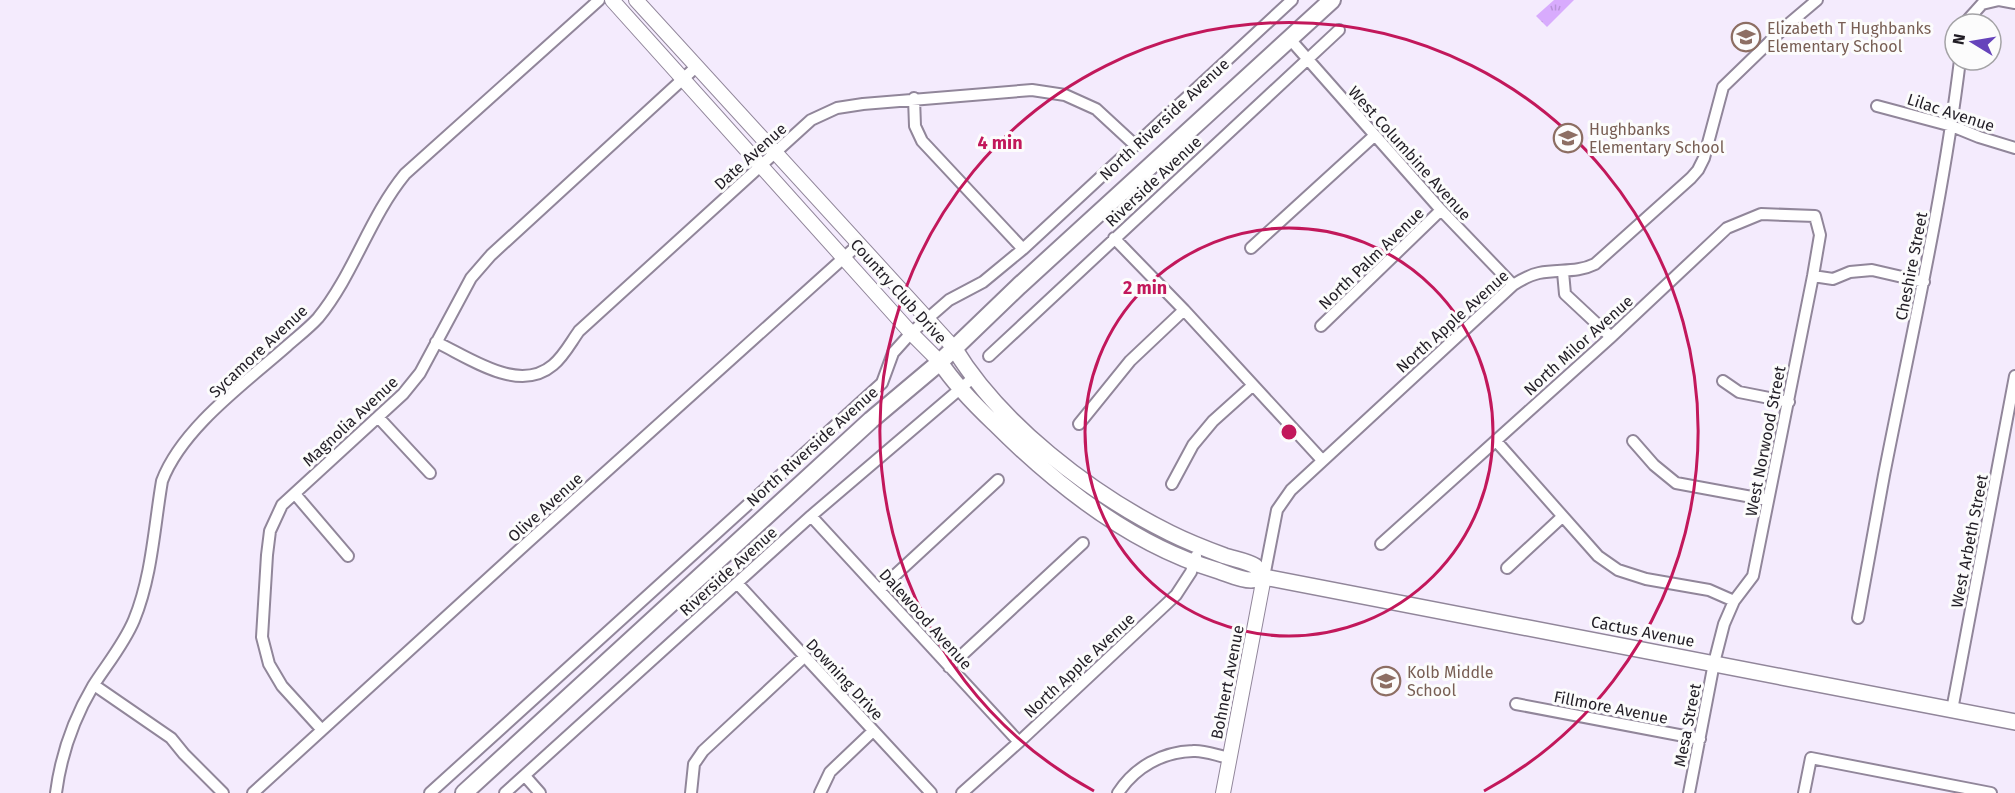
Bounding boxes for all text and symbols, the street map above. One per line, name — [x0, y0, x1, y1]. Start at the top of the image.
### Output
north arrow — [1943, 12, 2003, 72]
place label: Elizabeth T Hughbanks Elementary School — [1767, 19, 1931, 56]
school or university icon: Elizabeth T Hughbanks Elementary School — [1730, 21, 1762, 53]
text: N — [1948, 32, 1969, 46]
street label: North Riverside Avenue — [1095, 54, 1233, 184]
street label: West Columbine Avenue — [1344, 82, 1475, 225]
street label: Lilac Avenue — [1905, 89, 1997, 136]
street label: Date Avenue — [710, 119, 790, 194]
place label: Hughbanks Elementary School — [1589, 120, 1725, 157]
school or university icon: Hughbanks Elementary School — [1552, 122, 1584, 154]
text: 4 min — [977, 132, 1023, 154]
street label: Riverside Avenue — [1101, 132, 1205, 230]
street label: North Palm Avenue — [1315, 203, 1428, 313]
street label: Cheshire Street — [1892, 210, 1931, 322]
street label: Country Club Drive — [846, 235, 951, 348]
street label: North Apple Avenue — [1392, 266, 1512, 377]
text: 2 min — [1123, 277, 1167, 299]
street label: North Milor Avenue — [1520, 291, 1637, 399]
street label: Sycamore Avenue — [205, 301, 311, 402]
street label: West Norwood Street — [1742, 364, 1789, 518]
street label: Magnolia Avenue — [299, 372, 402, 470]
street label: North Riverside Avenue — [743, 382, 882, 510]
centre of rings — [1279, 422, 1299, 442]
street label: Olive Avenue — [504, 469, 587, 546]
street label: West Arbeth Street — [1947, 472, 1992, 609]
street label: Riverside Avenue — [676, 523, 781, 620]
street label: Dalewood Avenue — [875, 565, 976, 674]
street label: North Apple Avenue — [1020, 609, 1139, 722]
street label: Cactus Avenue — [1590, 612, 1696, 651]
street label: Bohnert Avenue — [1207, 623, 1248, 741]
street label: Downing Drive — [802, 635, 887, 724]
place label: Kolb Middle School — [1407, 663, 1493, 700]
school or university icon: Kolb Middle School — [1370, 665, 1402, 697]
street label: Mesa Street — [1670, 681, 1705, 769]
street label: Fillmore Avenue — [1552, 687, 1670, 728]

